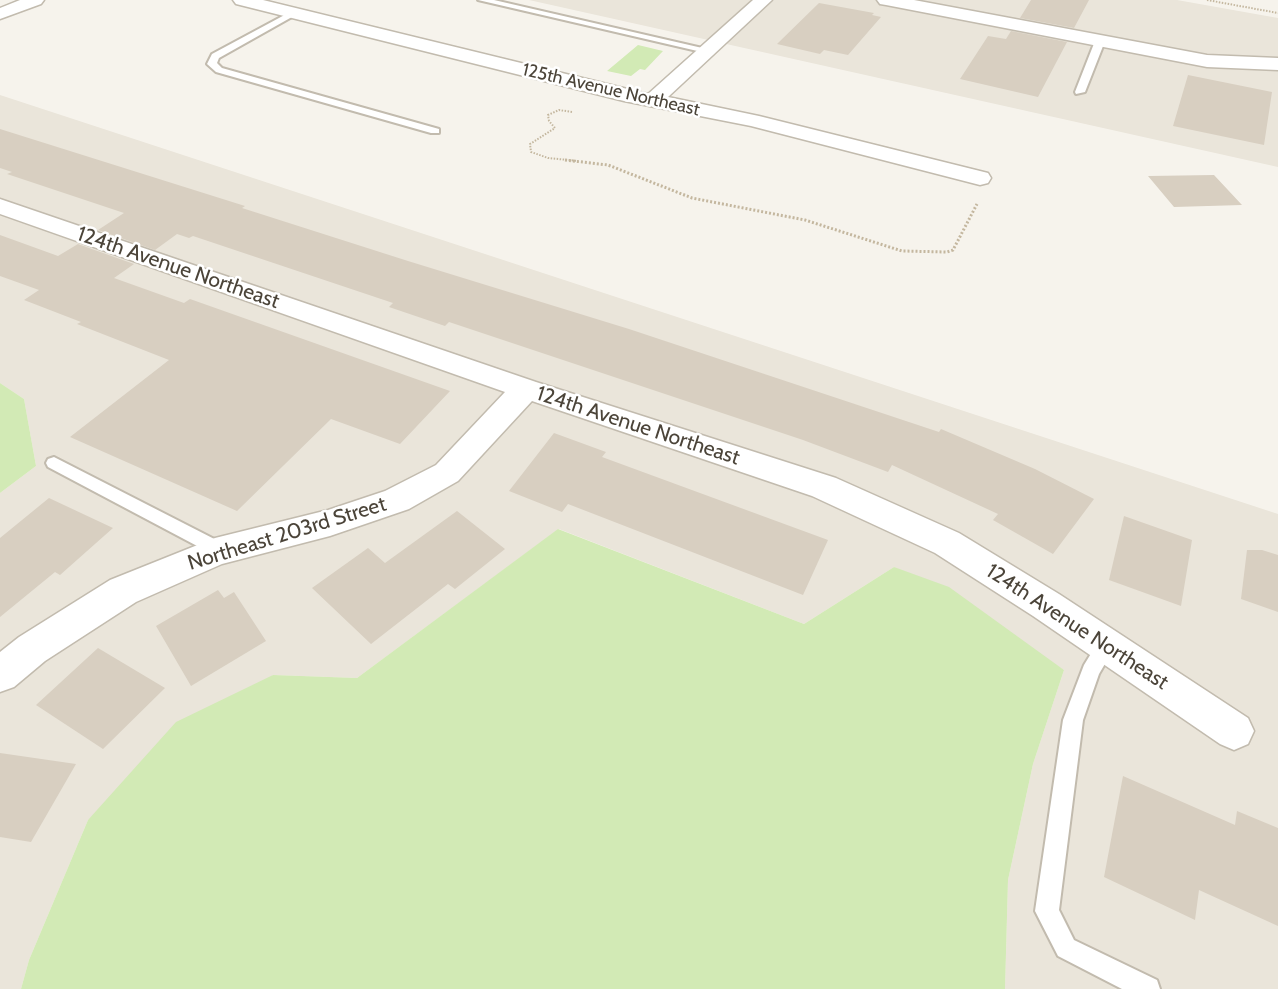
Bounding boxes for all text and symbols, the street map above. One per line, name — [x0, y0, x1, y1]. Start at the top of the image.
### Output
street label: 125th Avenue Northeast — [520, 59, 702, 121]
street label: 124th Avenue Northeast — [74, 222, 282, 314]
street label: 124th Avenue Northeast — [533, 381, 743, 471]
street label: Northeast 203rd Street — [185, 492, 389, 576]
street label: 124th Avenue Northeast — [981, 559, 1173, 695]

